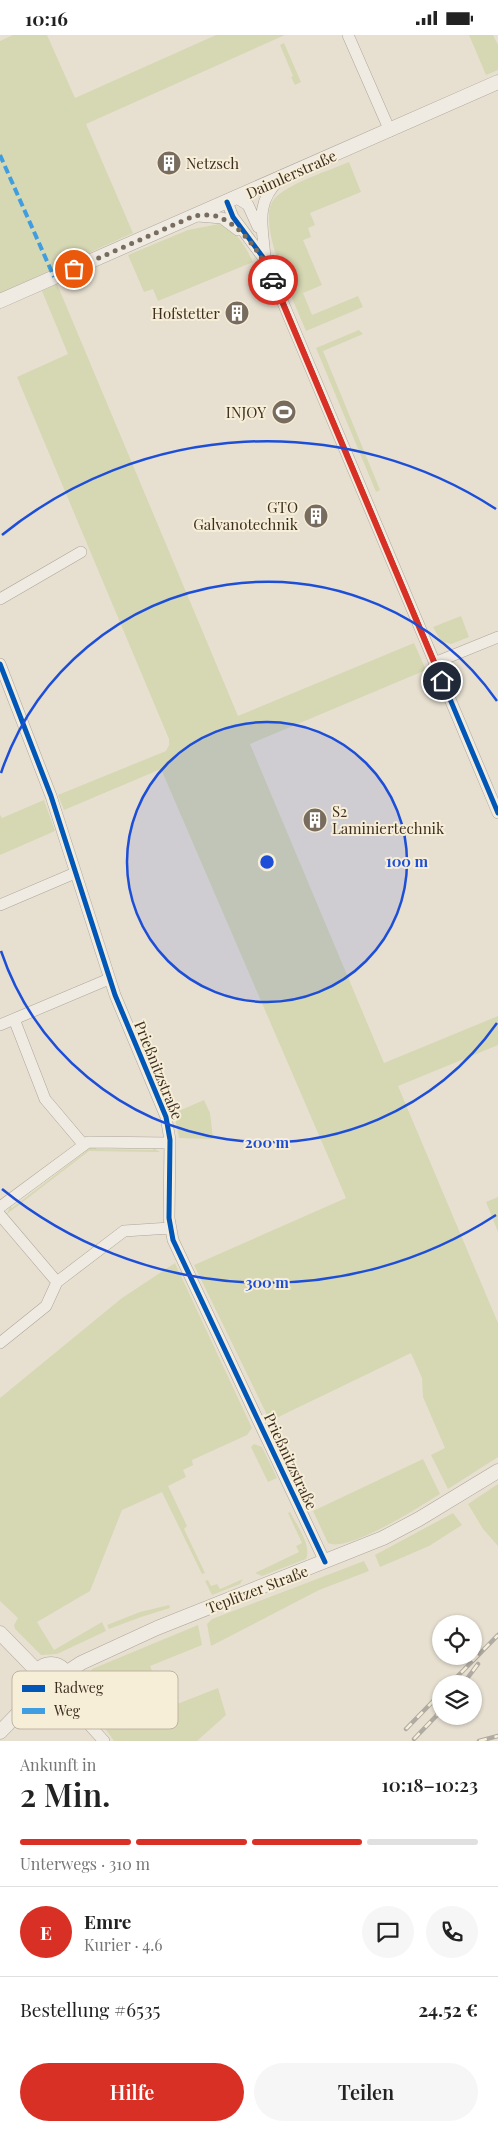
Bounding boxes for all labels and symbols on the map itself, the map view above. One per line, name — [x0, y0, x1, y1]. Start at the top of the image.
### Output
street label: Daimlerstraße — [243, 145, 339, 203]
building icon: Netzsch — [156, 150, 182, 176]
place label: Netzsch — [186, 153, 239, 173]
pin — [53, 248, 95, 290]
courier — [248, 255, 298, 305]
building icon: Hofstetter — [224, 300, 250, 326]
place label: Hofstetter — [152, 303, 220, 323]
sports icon: INJOY — [271, 399, 297, 425]
place label: INJOY — [226, 402, 266, 422]
place label: GTO Galvanotechnik — [193, 497, 299, 534]
building icon: GTO Galvanotechnik — [303, 503, 329, 529]
pin — [421, 660, 463, 702]
place label: S2 Laminiertechnik — [332, 801, 445, 838]
building icon: S2 Laminiertechnik — [302, 807, 328, 833]
text: 100 m — [386, 851, 429, 871]
centre of rings — [258, 853, 276, 871]
street label: Prießnitzstraße — [130, 1018, 188, 1122]
text: 200 m — [245, 1132, 290, 1152]
text: 300 m — [245, 1272, 289, 1292]
street label: Prießnitzstraße — [260, 1409, 322, 1513]
street label: Teplitzer Straße — [203, 1560, 311, 1618]
legend — [12, 1671, 178, 1729]
text: Radweg — [54, 1678, 104, 1697]
text: Weg — [53, 1701, 81, 1720]

